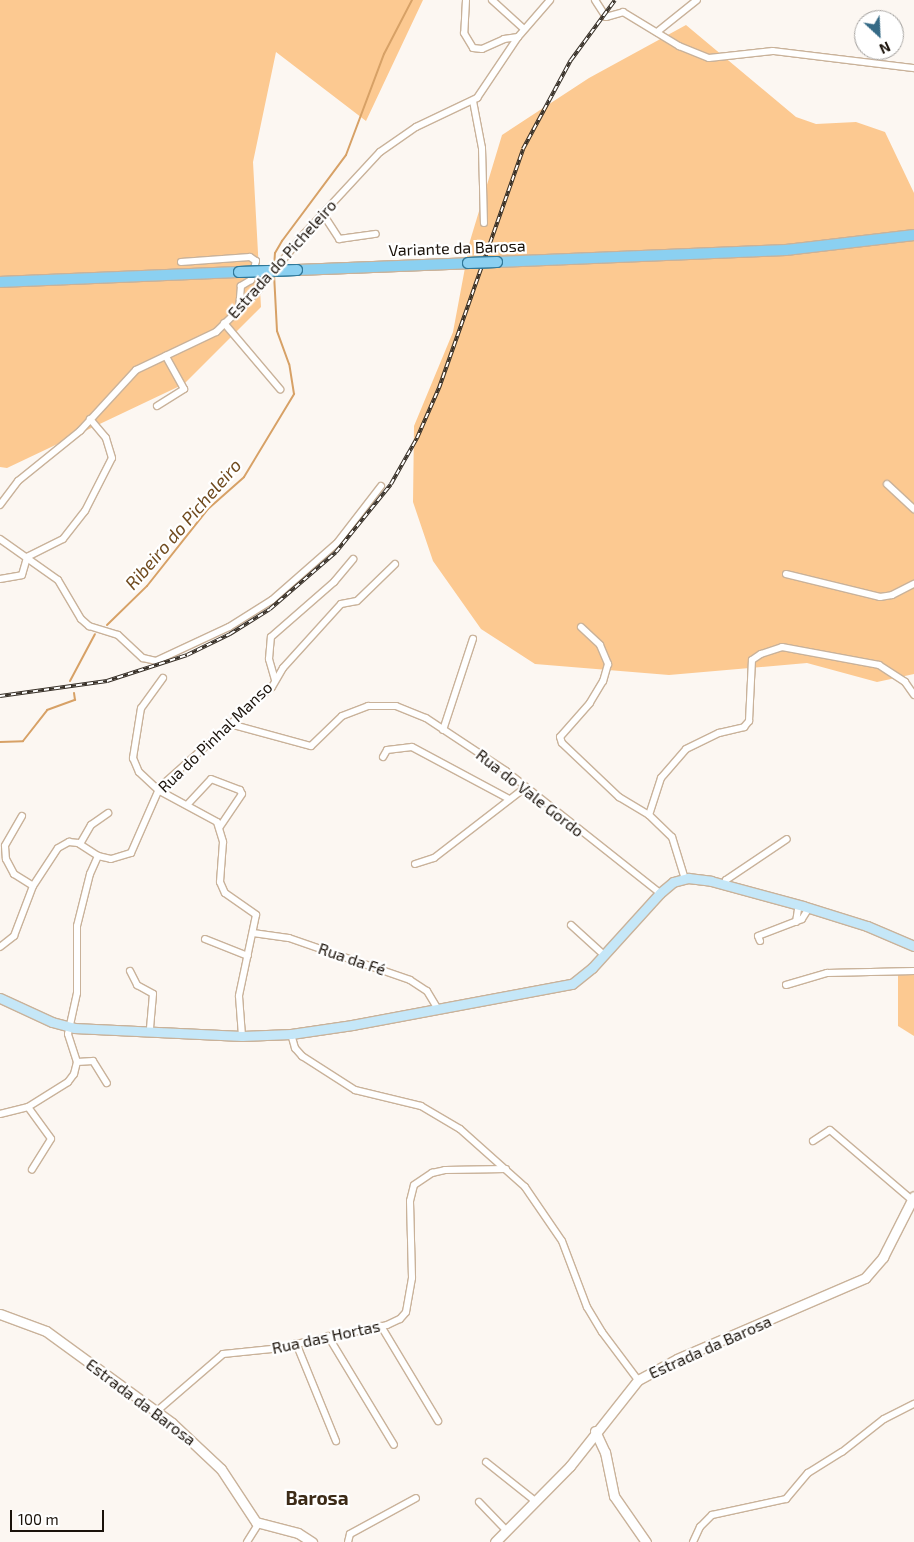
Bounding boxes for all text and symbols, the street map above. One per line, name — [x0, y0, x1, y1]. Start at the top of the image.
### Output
north arrow — [854, 10, 904, 60]
text: N — [877, 38, 893, 58]
street label: Estrada do Picheleiro — [224, 196, 340, 322]
street label: Variante da Barosa — [388, 236, 526, 260]
water label: Ribeiro do Picheleiro — [120, 454, 246, 594]
street label: Rua do Pinhal Manso — [154, 677, 276, 797]
street label: Rua do Vale Gordo — [472, 745, 588, 841]
street label: Rua da Fé — [316, 939, 388, 979]
street label: Estrada da Barosa — [646, 1311, 774, 1383]
street label: Rua das Hortas — [270, 1316, 382, 1358]
street label: Estrada da Barosa — [82, 1355, 200, 1449]
district label: Barosa — [285, 1487, 349, 1509]
scale bar — [12, 1500, 106, 1532]
text: 100 m — [18, 1510, 59, 1528]

